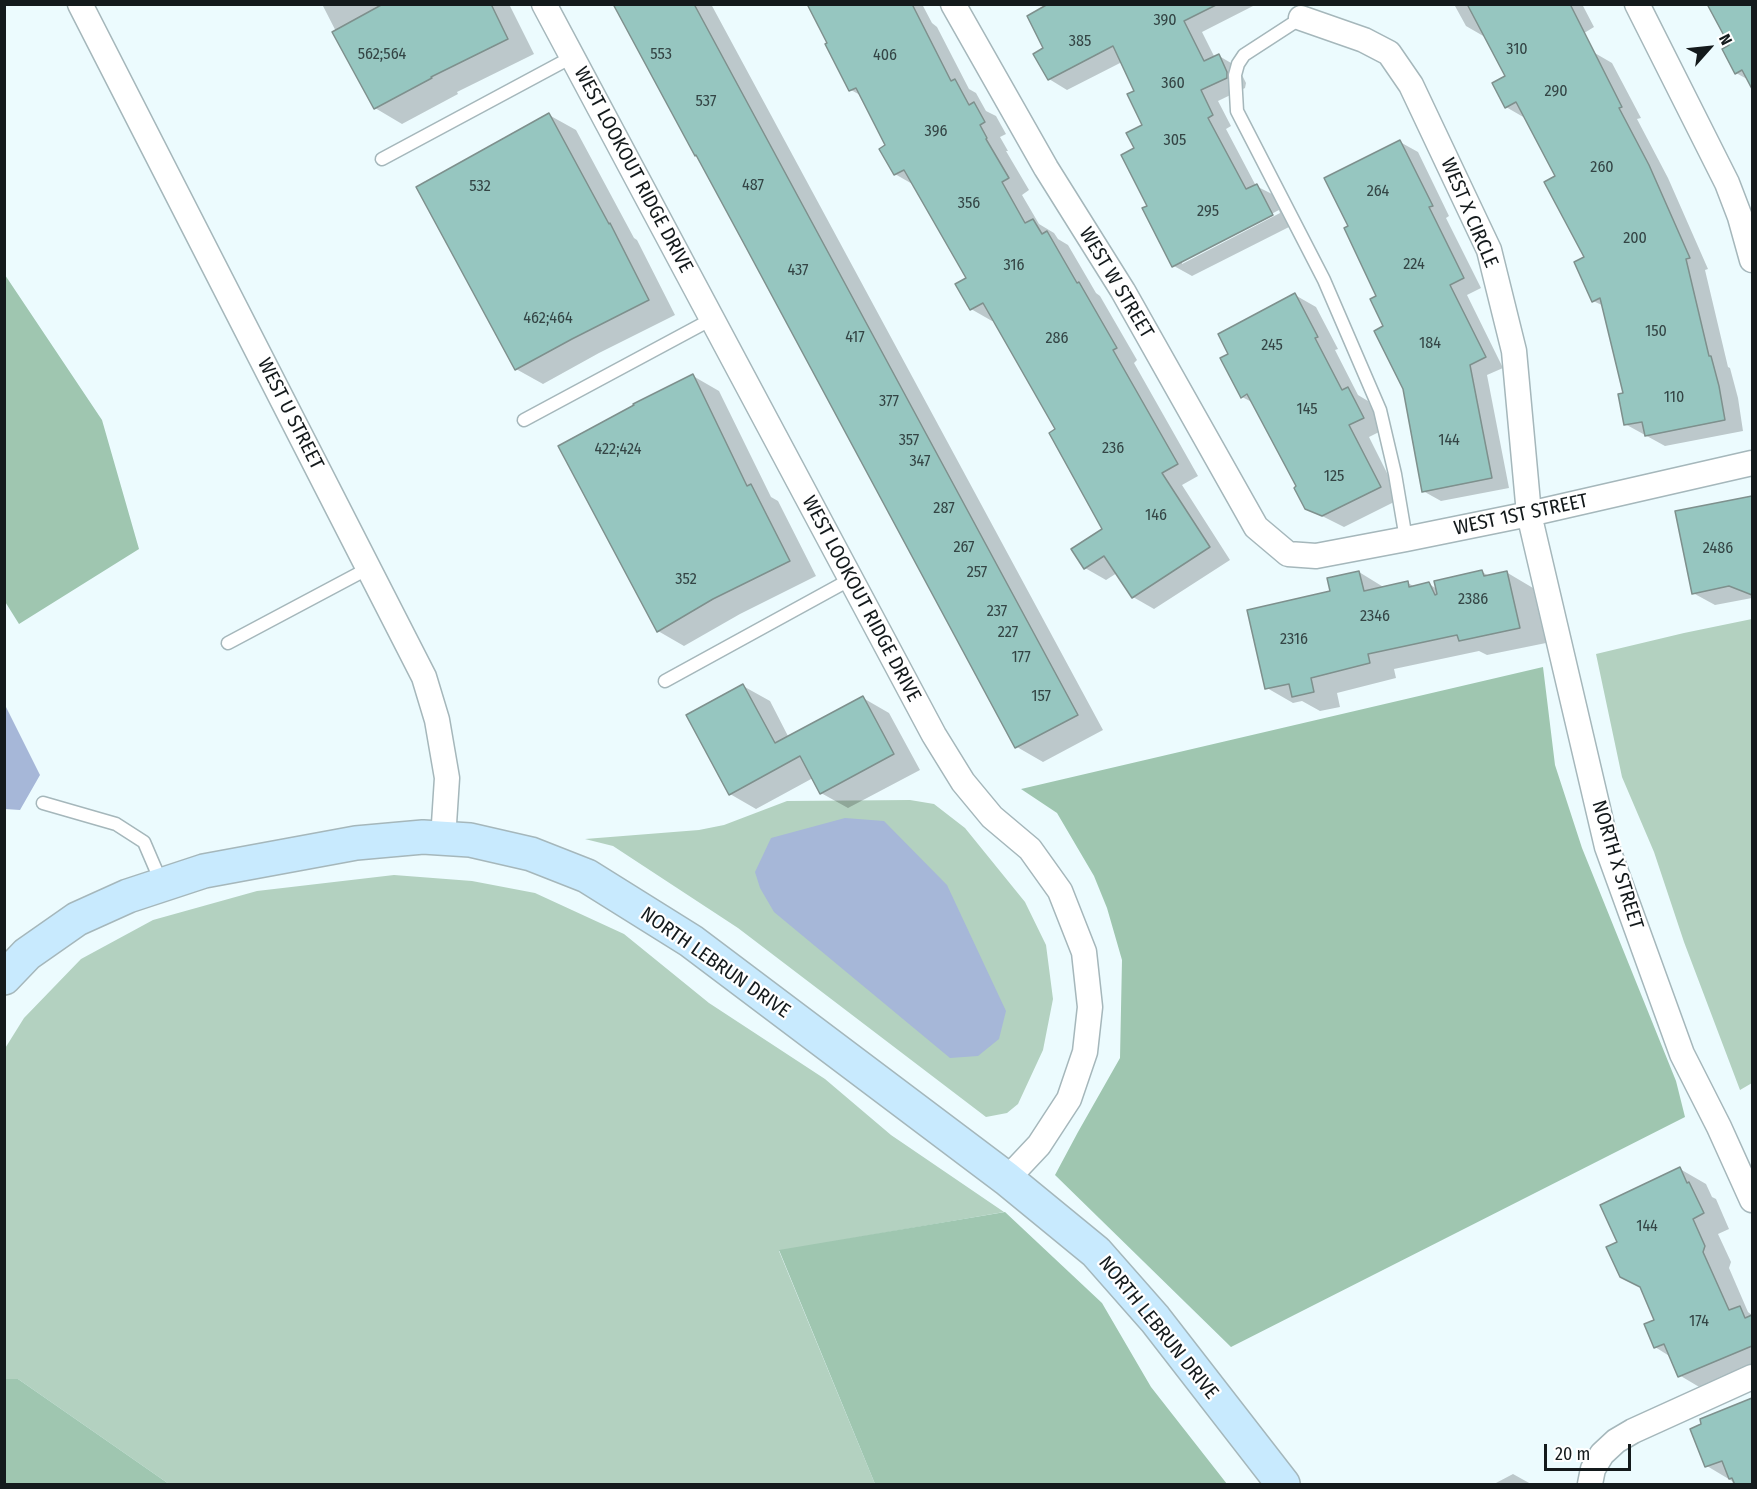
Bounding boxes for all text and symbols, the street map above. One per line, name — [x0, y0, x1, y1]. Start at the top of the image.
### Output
house number: 390 — [1153, 11, 1177, 31]
north arrow — [1679, 18, 1739, 78]
text: N — [1715, 31, 1736, 48]
house number: 385 — [1069, 32, 1091, 52]
house number: 310 — [1506, 40, 1528, 60]
house number: 562;564 — [358, 45, 406, 65]
house number: 553 — [650, 45, 672, 65]
house number: 406 — [873, 46, 897, 66]
street label: WEST LOOKOUT RIDGE DRIVE — [568, 63, 698, 277]
house number: 360 — [1161, 74, 1185, 94]
house number: 290 — [1544, 82, 1568, 102]
house number: 537 — [696, 92, 716, 112]
house number: 396 — [925, 122, 947, 142]
house number: 305 — [1164, 131, 1186, 151]
street label: WEST X CIRCLE — [1435, 155, 1503, 271]
house number: 260 — [1590, 158, 1614, 178]
house number: 487 — [742, 176, 764, 196]
house number: 532 — [469, 177, 491, 197]
house number: 264 — [1367, 182, 1389, 202]
house number: 356 — [958, 194, 980, 214]
house number: 295 — [1197, 202, 1219, 222]
street label: WEST W STREET — [1074, 223, 1158, 343]
house number: 200 — [1623, 229, 1647, 249]
house number: 224 — [1403, 255, 1425, 275]
house number: 316 — [1003, 256, 1025, 276]
house number: 437 — [787, 261, 809, 281]
house number: 462;464 — [523, 309, 573, 329]
house number: 150 — [1645, 322, 1667, 342]
house number: 417 — [845, 328, 865, 348]
house number: 286 — [1046, 329, 1068, 349]
house number: 184 — [1419, 334, 1441, 354]
house number: 245 — [1261, 336, 1283, 356]
street label: WEST U STREET — [252, 354, 328, 474]
house number: 110 — [1664, 388, 1684, 408]
house number: 377 — [879, 392, 899, 412]
house number: 145 — [1296, 400, 1318, 420]
house number: 357 — [899, 431, 919, 451]
house number: 144 — [1438, 431, 1460, 451]
house number: 236 — [1102, 439, 1124, 459]
house number: 422;424 — [595, 440, 641, 460]
house number: 347 — [909, 452, 931, 472]
house number: 125 — [1324, 467, 1344, 487]
street label: WEST 1ST STREET — [1452, 489, 1590, 541]
street label: WEST LOOKOUT RIDGE DRIVE — [796, 492, 926, 706]
house number: 287 — [933, 499, 955, 519]
house number: 146 — [1145, 506, 1167, 526]
house number: 267 — [953, 538, 975, 558]
house number: 2486 — [1703, 539, 1733, 559]
house number: 257 — [967, 563, 987, 583]
house number: 352 — [675, 570, 697, 590]
house number: 2386 — [1458, 590, 1488, 610]
house number: 237 — [987, 602, 1007, 622]
house number: 2346 — [1360, 607, 1390, 627]
house number: 227 — [998, 623, 1018, 643]
house number: 2316 — [1280, 630, 1308, 650]
house number: 177 — [1011, 648, 1031, 668]
house number: 157 — [1031, 687, 1051, 707]
street label: NORTH X STREET — [1586, 798, 1648, 932]
street label: NORTH LEBRUN DRIVE — [636, 902, 794, 1024]
house number: 144 — [1636, 1217, 1658, 1237]
street label: NORTH LEBRUN DRIVE — [1093, 1252, 1223, 1404]
house number: 174 — [1689, 1312, 1709, 1332]
scale bar — [1547, 1432, 1634, 1470]
text: 20 m — [1555, 1443, 1590, 1465]

